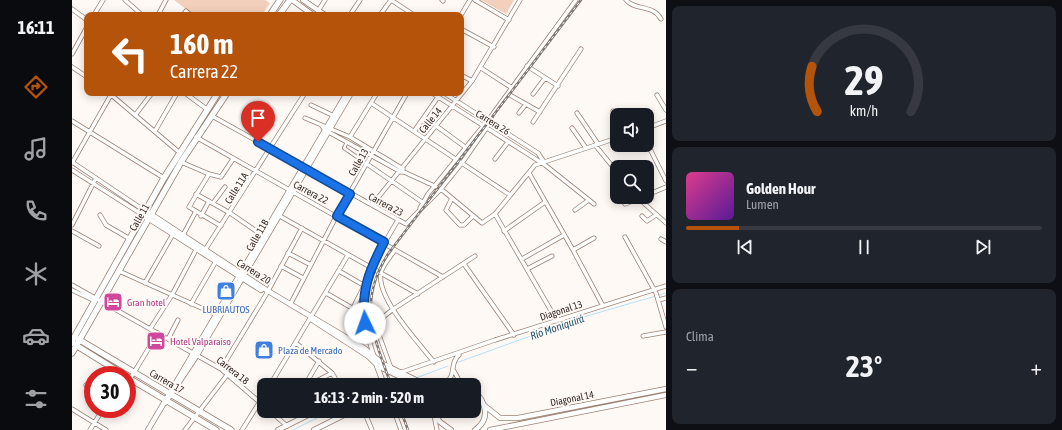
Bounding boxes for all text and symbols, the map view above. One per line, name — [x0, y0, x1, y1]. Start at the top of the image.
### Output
text: 16:11 — [17, 17, 55, 38]
icon: left — [104, 28, 156, 80]
text: 160 m — [170, 28, 233, 60]
text: 29 — [844, 55, 884, 103]
text: Carrera 22 — [170, 61, 238, 82]
icon: directions — [22, 73, 50, 101]
pin — [241, 101, 275, 142]
text: km/h — [850, 102, 878, 118]
street label: Calle 14 — [417, 105, 444, 135]
icon: arrive — [247, 107, 269, 129]
street label: Carrera 26 — [474, 108, 512, 137]
map controls — [610, 108, 654, 204]
button: sound — [610, 108, 654, 152]
icon: music — [22, 135, 50, 163]
street label: Calle 13 — [346, 146, 371, 178]
button: search — [610, 160, 654, 204]
street label: Calle 11A — [223, 171, 250, 206]
street label: Carrera 22 — [292, 179, 330, 206]
text: Golden Hour — [746, 180, 816, 197]
street label: Carrera 23 — [367, 191, 405, 218]
icon: phone — [22, 197, 50, 225]
text: Lumen — [746, 197, 779, 212]
street label: Calle 11 — [127, 201, 152, 233]
street label: Calle 11B — [244, 217, 271, 253]
icon: previous — [734, 236, 756, 258]
icon: pause — [853, 236, 875, 258]
icon: next — [972, 236, 994, 258]
street label: Carrera 20 — [235, 257, 273, 286]
icon: climate — [22, 260, 50, 288]
shop icon: LUBRIAUTOS — [215, 280, 237, 302]
hotel icon: Gran hotel — [102, 291, 124, 313]
place label: Gran hotel — [127, 297, 166, 308]
street label: Diagonal 13 — [538, 298, 584, 323]
position arrow — [344, 302, 386, 344]
place label: LUBRIAUTOS — [202, 304, 250, 315]
water label: Río Moniquirá — [528, 312, 586, 342]
icon: car — [22, 322, 50, 350]
text: Clima — [686, 329, 714, 344]
hotel icon: Hotel Valparaiso — [145, 330, 167, 352]
place label: Hotel Valparaiso — [170, 336, 231, 347]
shop icon: Plaza de Mercado — [253, 339, 275, 361]
place label: Plaza de Mercado — [278, 345, 343, 356]
text: 23° — [846, 349, 882, 383]
street label: Carrera 18 — [214, 354, 251, 387]
text: − — [686, 354, 697, 380]
text: + — [1031, 354, 1042, 380]
speed limit sign: 30 — [84, 366, 136, 418]
street label: Carrera 17 — [148, 367, 186, 396]
icon: filters — [22, 385, 50, 413]
text: 16:13 · 2 min · 520 m — [314, 389, 424, 406]
street label: Diagonal 14 — [549, 389, 595, 408]

